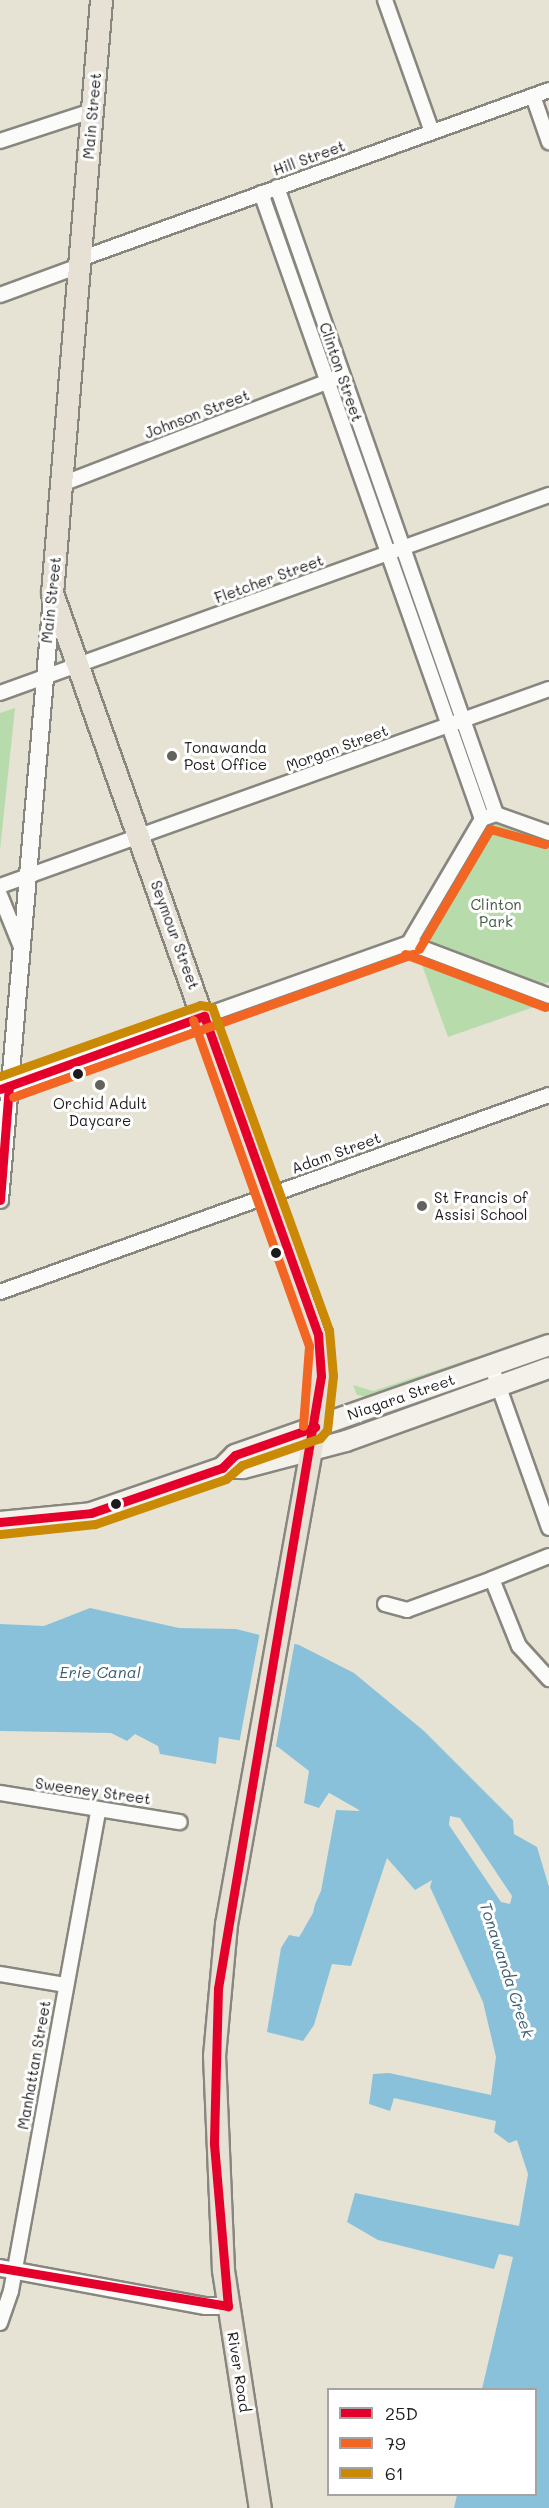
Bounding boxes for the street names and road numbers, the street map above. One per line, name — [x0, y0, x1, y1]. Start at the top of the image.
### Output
street label: Main Street — [79, 72, 105, 160]
street label: Hill Street — [271, 137, 347, 179]
street label: Clinton Street — [316, 320, 366, 424]
street label: Johnson Street — [142, 386, 252, 442]
street label: Fletcher Street — [212, 551, 326, 607]
street label: Main Street — [38, 556, 64, 644]
street label: Morgan Street — [284, 721, 390, 775]
street label: Seymour Street — [147, 878, 203, 992]
street label: Adam Street — [289, 1129, 383, 1177]
street label: Niagara Street — [345, 1370, 457, 1424]
street label: Sweeney Street — [34, 1774, 152, 1808]
street label: Manhattan Street — [14, 1999, 54, 2131]
street label: River Road — [224, 2331, 254, 2413]

